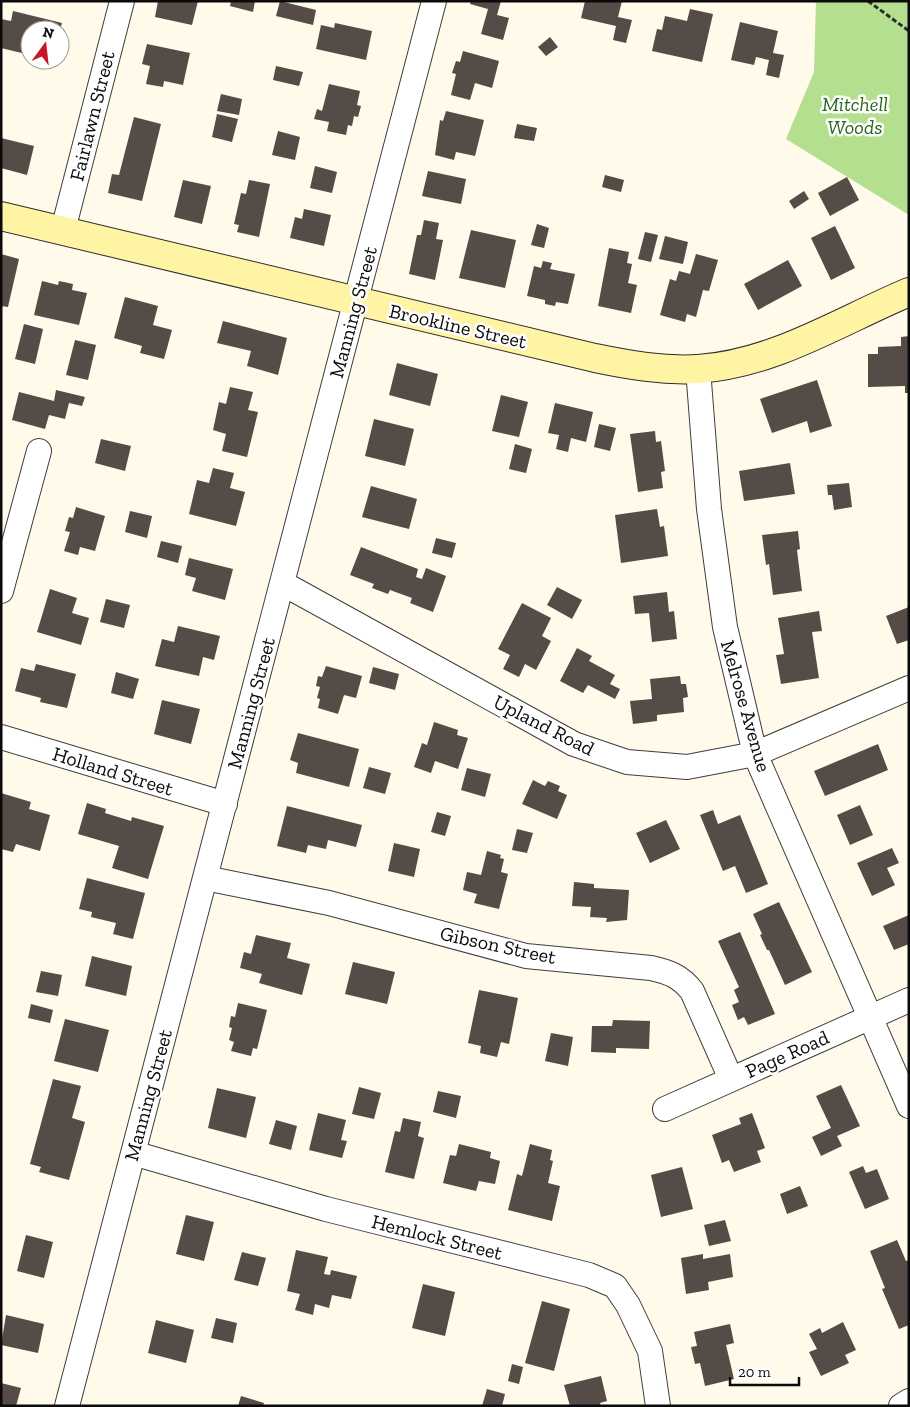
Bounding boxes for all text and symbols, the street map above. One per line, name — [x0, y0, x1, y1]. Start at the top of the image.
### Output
north arrow — [20, 20, 70, 70]
text: N — [41, 23, 56, 43]
street label: Fairlawn Street — [64, 48, 120, 183]
park label: Mitchell Woods — [822, 92, 888, 139]
street label: Manning Street — [324, 243, 382, 380]
street label: Brookline Street — [387, 299, 530, 354]
street label: Manning Street — [222, 634, 280, 771]
street label: Melrose Avenue — [716, 637, 776, 775]
street label: Upland Road — [490, 689, 598, 761]
street label: Holland Street — [50, 741, 177, 801]
street label: Gibson Street — [438, 921, 559, 969]
street label: Page Road — [742, 1025, 833, 1083]
street label: Manning Street — [119, 1026, 177, 1163]
street label: Hemlock Street — [369, 1209, 505, 1265]
scale bar — [730, 1354, 799, 1386]
text: 20 m — [738, 1363, 771, 1381]

